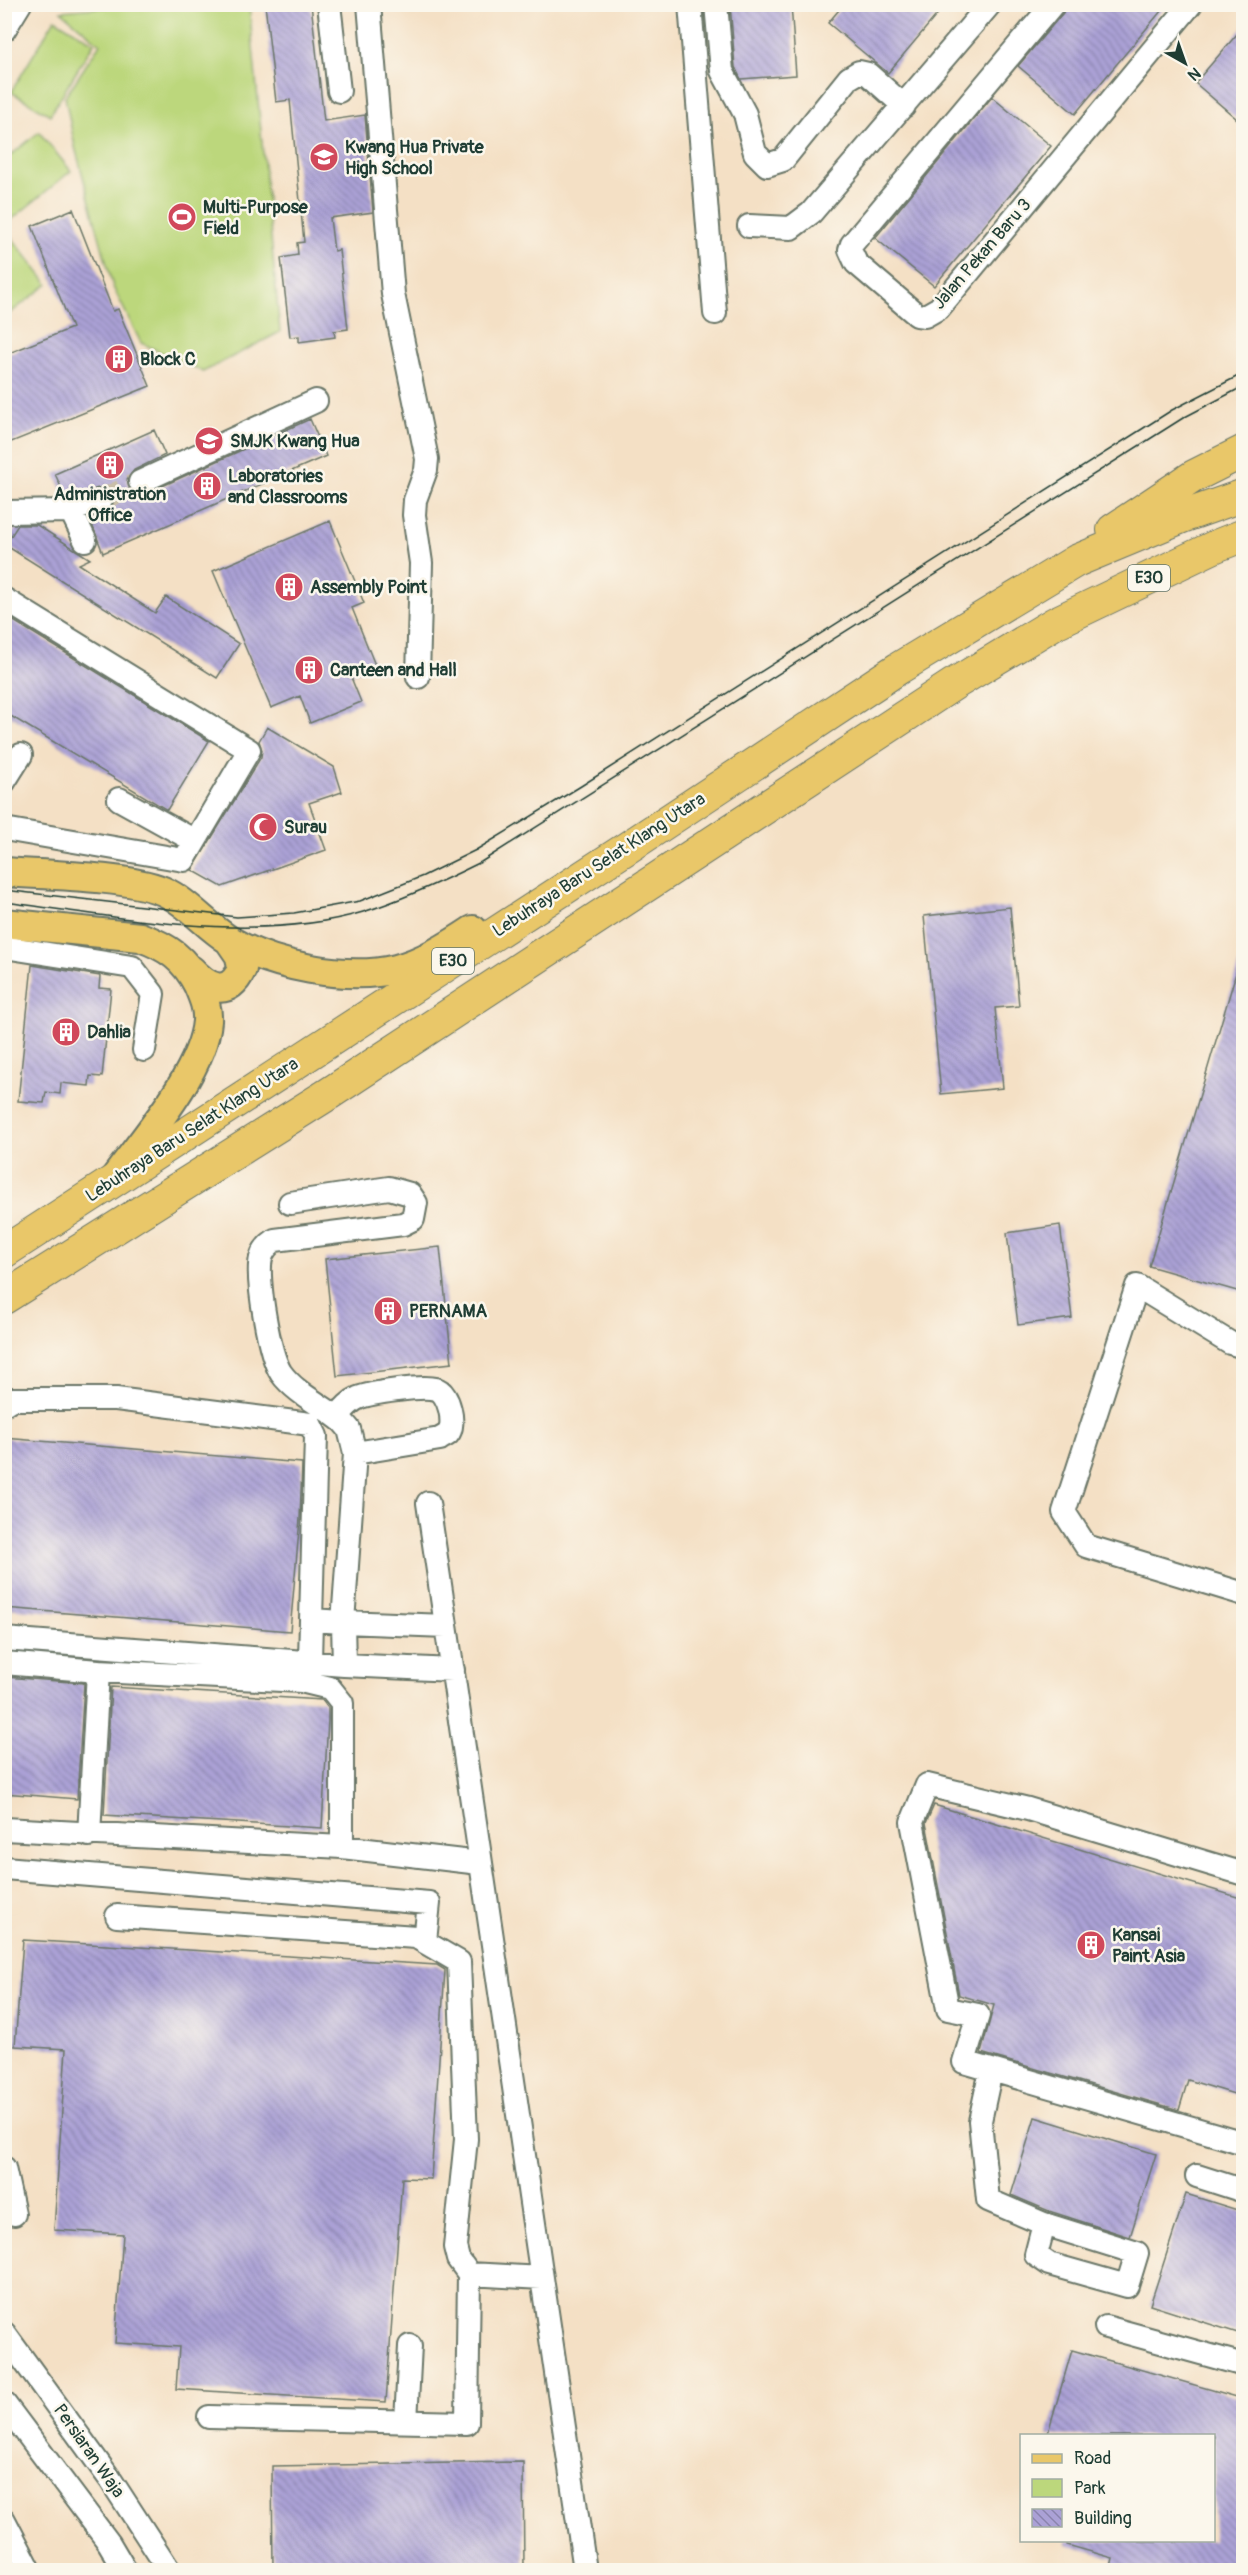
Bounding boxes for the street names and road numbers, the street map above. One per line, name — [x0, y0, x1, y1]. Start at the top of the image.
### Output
street label: Jalan Pekan Baru 3 — [928, 194, 1036, 314]
road number: E30 — [1128, 565, 1170, 591]
street label: Lebuhraya Baru Selat Klang Utara — [488, 788, 710, 942]
road number: E30 — [432, 948, 474, 974]
street label: Lebuhraya Baru Selat Klang Utara — [81, 1053, 303, 1207]
street label: Persiaran Waja — [48, 2400, 130, 2502]

